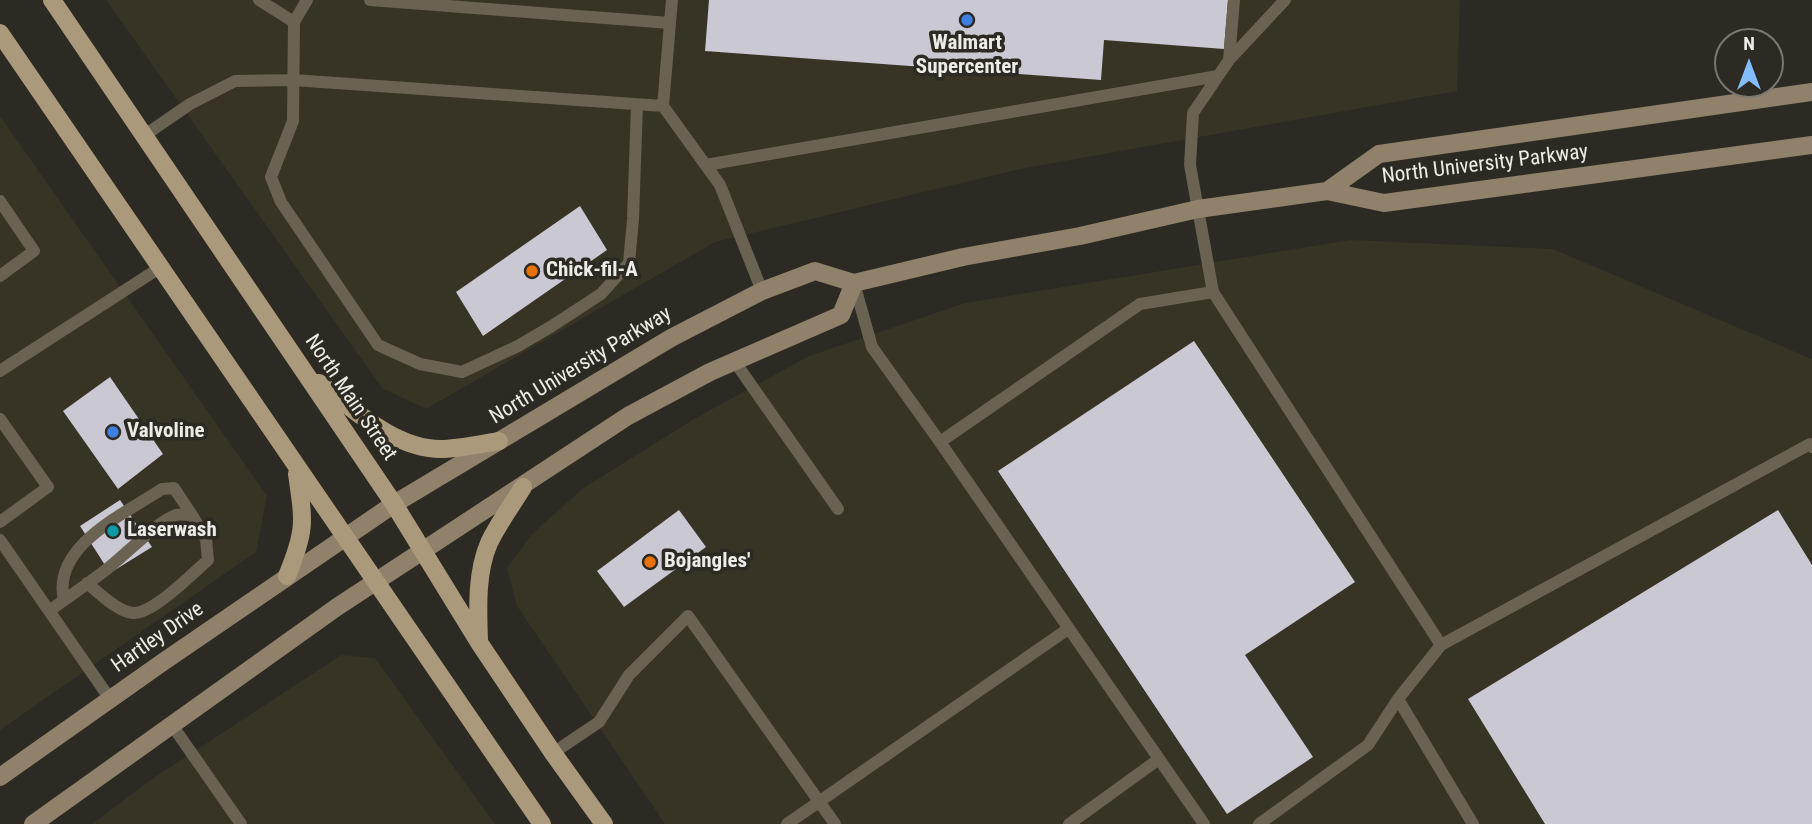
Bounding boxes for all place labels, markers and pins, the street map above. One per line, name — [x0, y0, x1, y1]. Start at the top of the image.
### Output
marker: Walmart Supercenter — [959, 12, 975, 28]
place label: Walmart Supercenter — [916, 31, 1018, 81]
place label: Chick-fil-A — [546, 258, 638, 284]
marker: Chick-fil-A — [524, 263, 540, 279]
place label: Valvoline — [127, 419, 205, 445]
marker: Valvoline — [105, 424, 121, 440]
place label: Laserwash — [127, 518, 217, 544]
marker: Laserwash — [105, 523, 121, 539]
place label: Bojangles' — [664, 549, 750, 575]
marker: Bojangles' — [642, 554, 658, 570]

